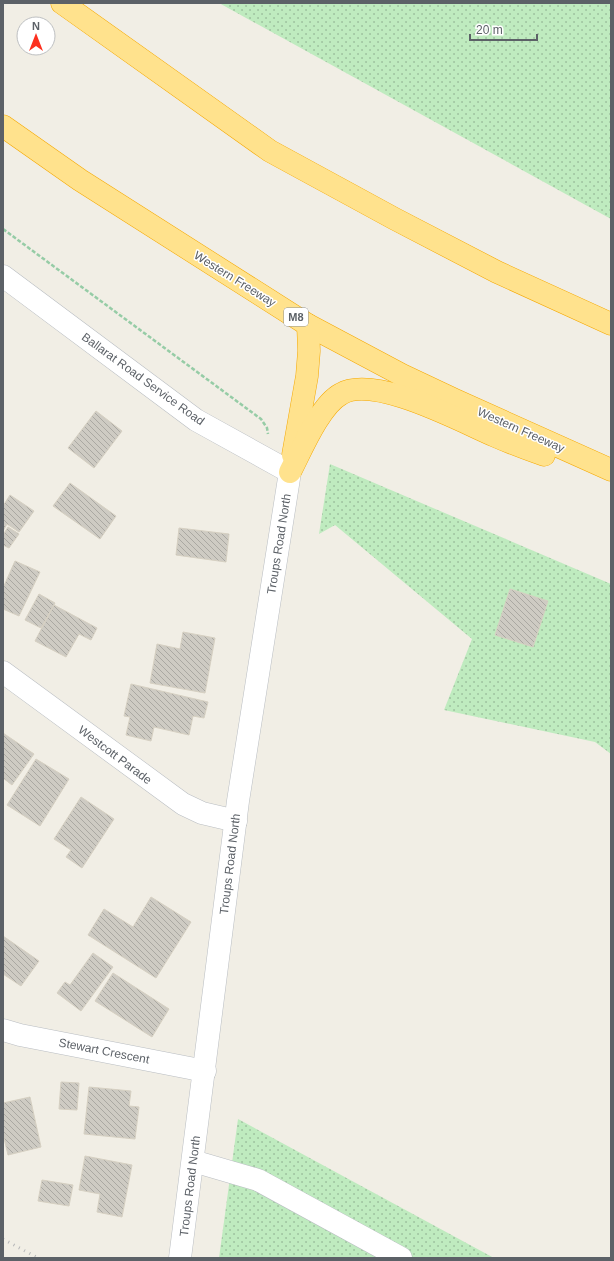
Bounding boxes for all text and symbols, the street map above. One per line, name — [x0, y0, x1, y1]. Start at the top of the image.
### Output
north arrow — [16, 16, 56, 56]
scale bar — [470, 16, 537, 42]
text: N — [32, 20, 40, 32]
text: 20 m — [476, 23, 503, 37]
street label: Western Freeway — [192, 248, 278, 310]
road number: M8 — [284, 308, 308, 326]
street label: Ballarat Road Service Road — [79, 330, 207, 428]
street label: Western Freeway — [475, 405, 567, 455]
street label: Troups Road North — [264, 493, 294, 595]
street label: Westcott Parade — [75, 723, 155, 787]
street label: Troups Road North — [217, 813, 243, 915]
street label: Stewart Crescent — [57, 1035, 151, 1067]
street label: Troups Road North — [177, 1135, 203, 1237]

